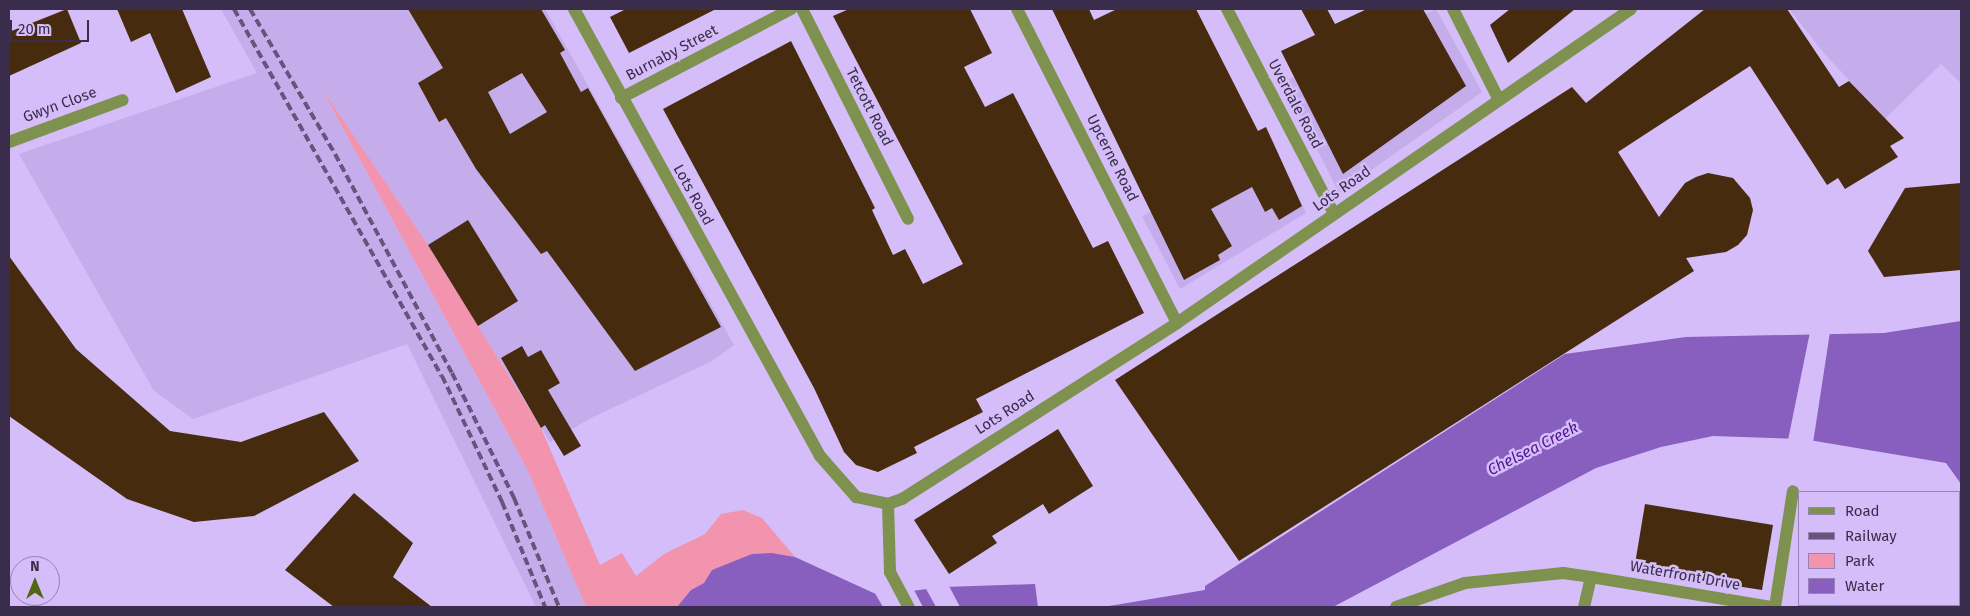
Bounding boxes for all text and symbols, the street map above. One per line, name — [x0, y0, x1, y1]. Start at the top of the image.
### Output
scale bar — [12, 10, 91, 42]
text: 20 m — [18, 20, 51, 38]
street label: Burnaby Street — [623, 21, 721, 85]
street label: Uverdale Road — [1264, 56, 1326, 152]
street label: Tetcott Road — [842, 65, 896, 149]
street label: Gwyn Close — [21, 83, 99, 127]
street label: Upcerne Road — [1082, 111, 1142, 205]
street label: Lots Road — [669, 161, 717, 229]
street label: Lots Road — [1309, 162, 1375, 216]
street label: Lots Road — [972, 387, 1038, 439]
water label: Chelsea Creek — [1484, 418, 1582, 480]
legend — [1798, 491, 1960, 606]
text: Road — [1845, 502, 1880, 520]
text: Railway — [1845, 527, 1897, 545]
text: Park — [1845, 552, 1875, 570]
north arrow — [10, 556, 60, 606]
street label: Waterfront Drive — [1628, 557, 1742, 595]
text: N — [30, 558, 40, 575]
text: Water — [1845, 577, 1884, 595]

